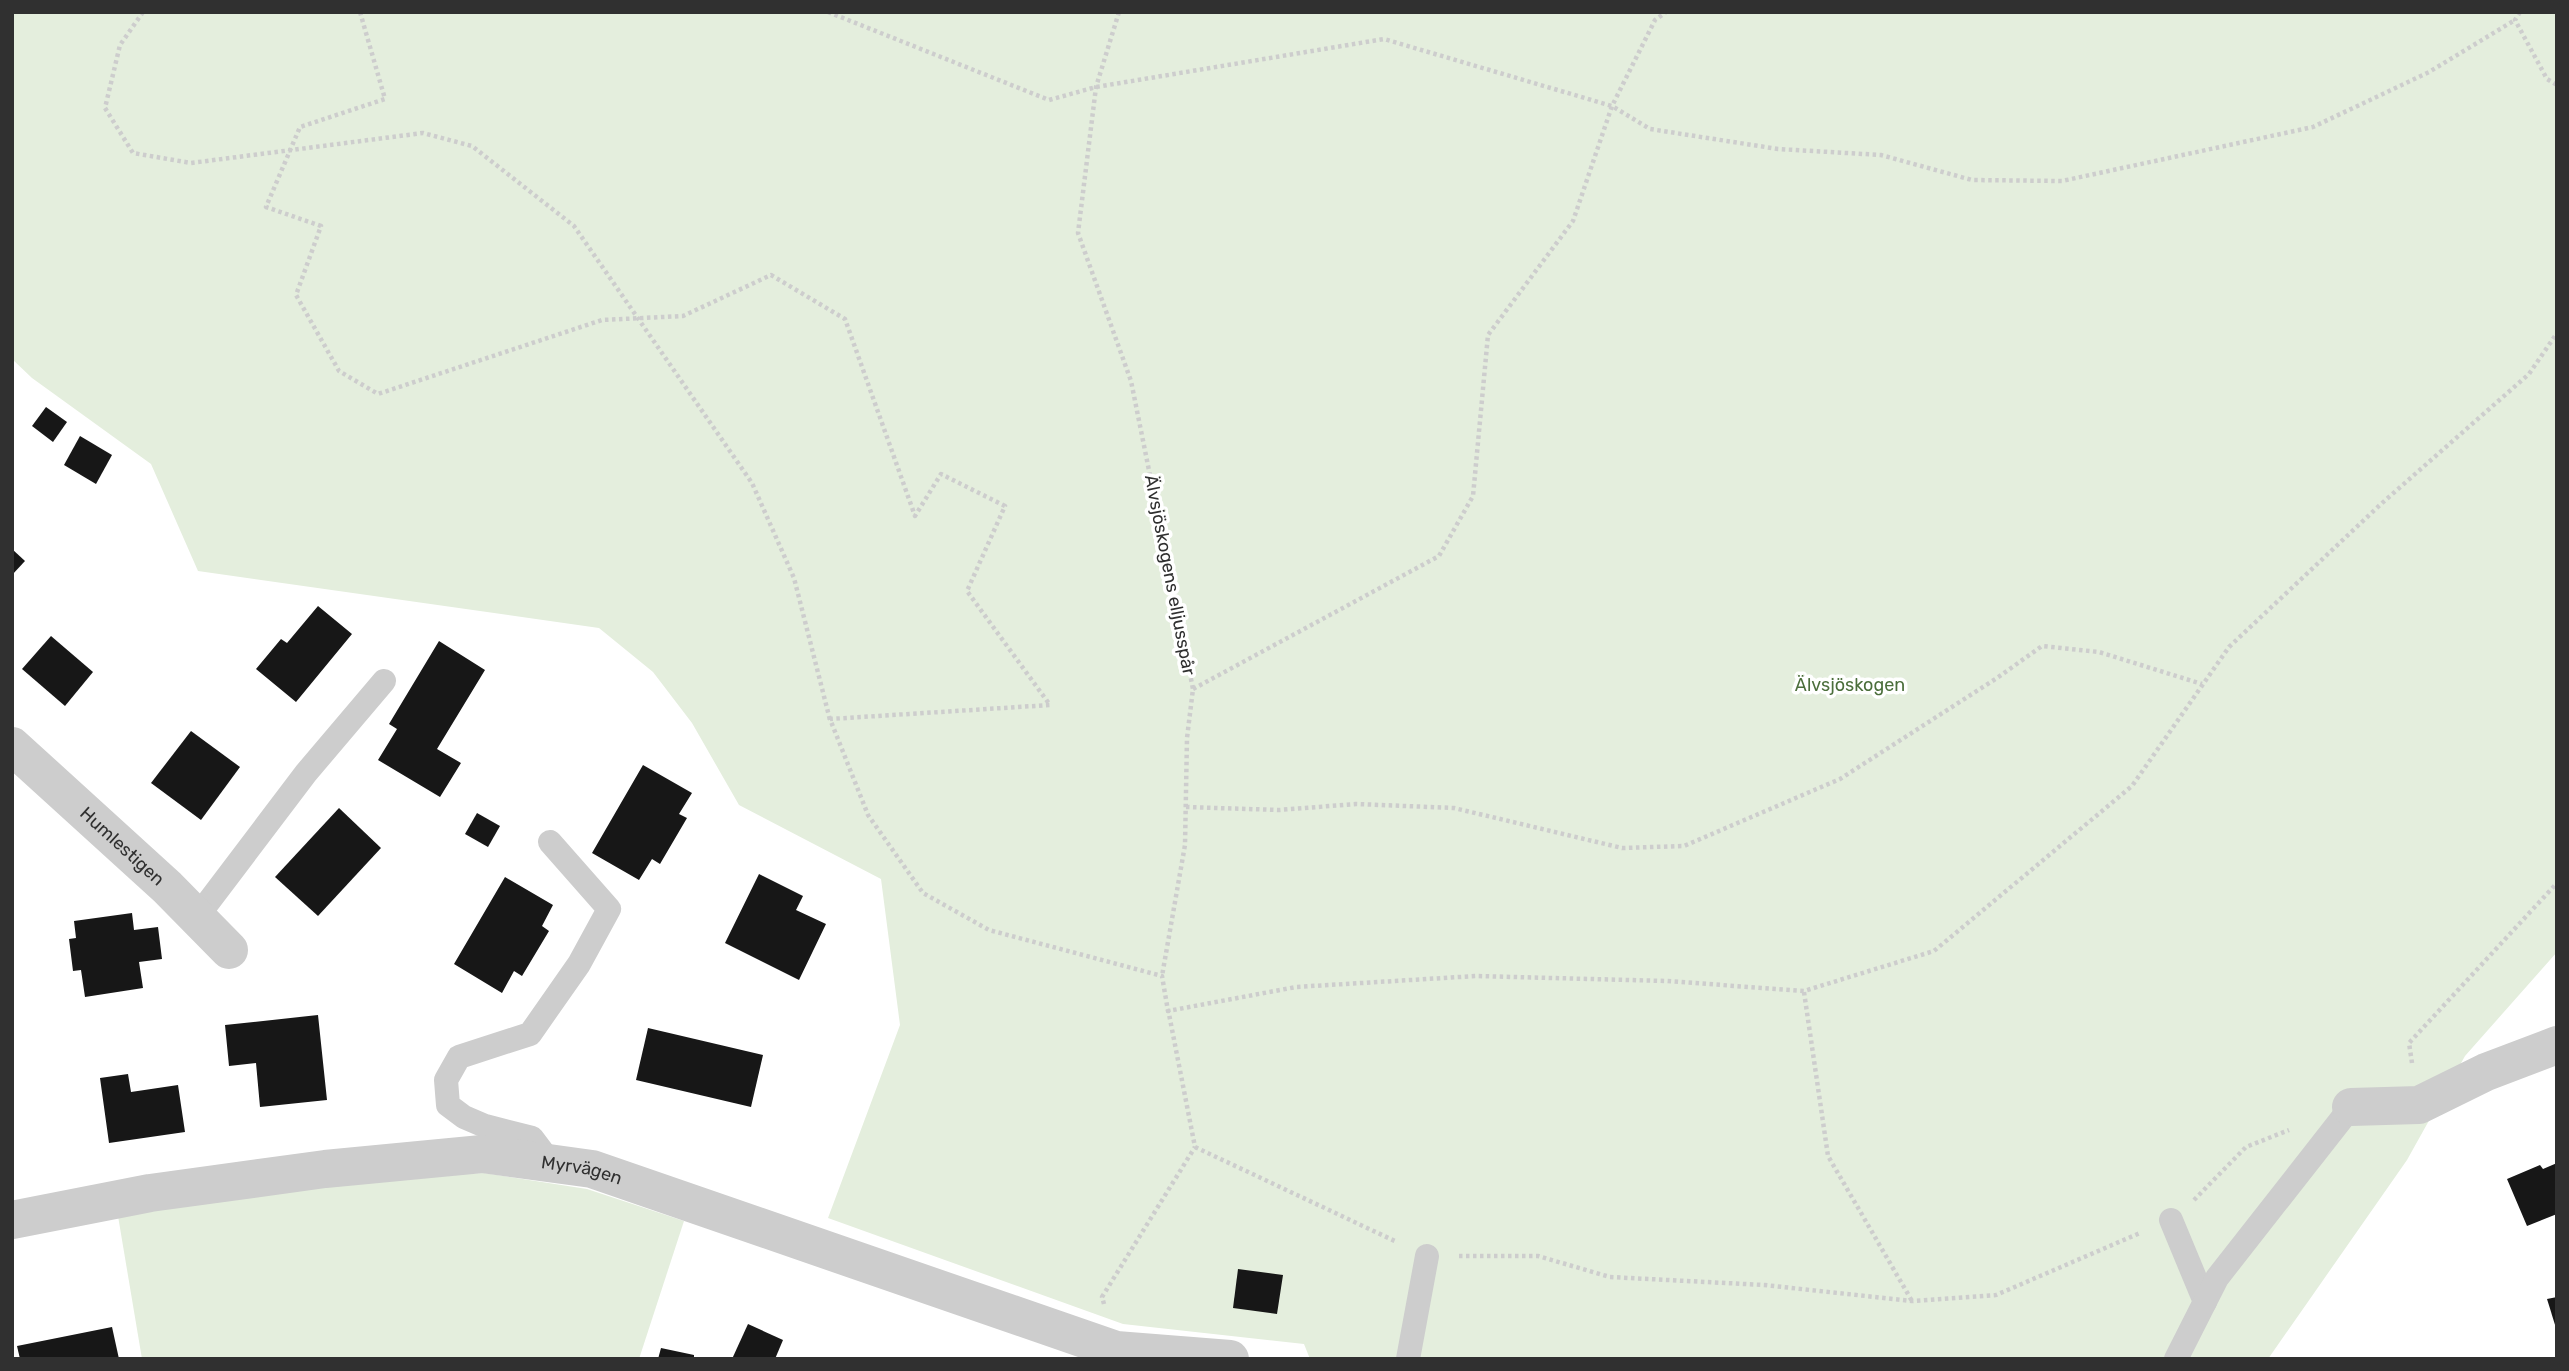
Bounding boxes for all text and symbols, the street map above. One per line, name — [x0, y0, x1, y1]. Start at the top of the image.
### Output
street label: Älvsjöskogens elljusspår — [1140, 473, 1200, 677]
park label: Älvsjöskogen — [1795, 674, 1905, 696]
street label: Humlestigen — [75, 802, 169, 890]
street label: Myrvägen — [540, 1151, 625, 1190]

